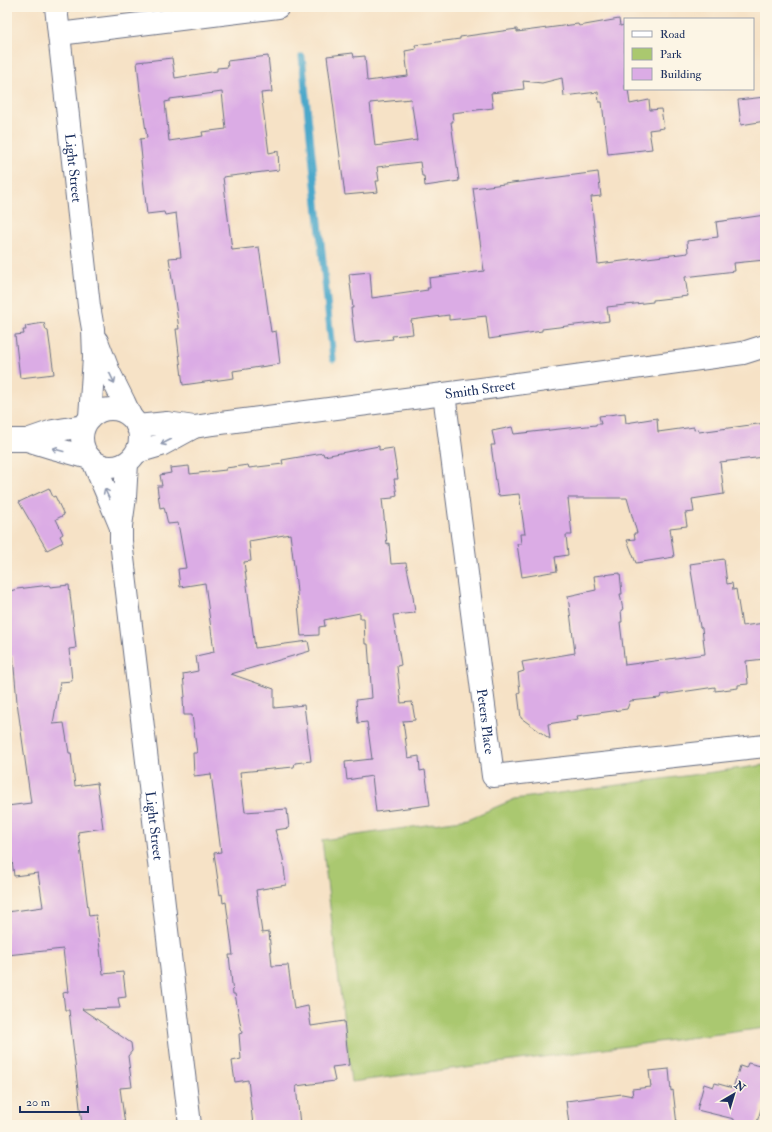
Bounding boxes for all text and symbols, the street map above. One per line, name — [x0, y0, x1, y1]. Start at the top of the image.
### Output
legend — [624, 18, 754, 90]
text: Road — [660, 27, 685, 42]
text: Park — [660, 47, 682, 62]
text: Building — [660, 67, 703, 82]
street label: Light Street — [62, 133, 86, 204]
one-way arrow — [109, 372, 116, 384]
street label: Smith Street — [444, 376, 517, 402]
one-way arrow — [161, 439, 173, 446]
one-way arrow — [51, 446, 64, 453]
one-way arrow — [103, 488, 110, 500]
street label: Peters Place — [473, 687, 499, 755]
street label: Light Street — [142, 790, 167, 862]
north arrow — [714, 1074, 754, 1114]
text: N — [731, 1078, 749, 1095]
scale bar — [20, 1088, 88, 1114]
text: 20 m — [26, 1095, 51, 1110]

